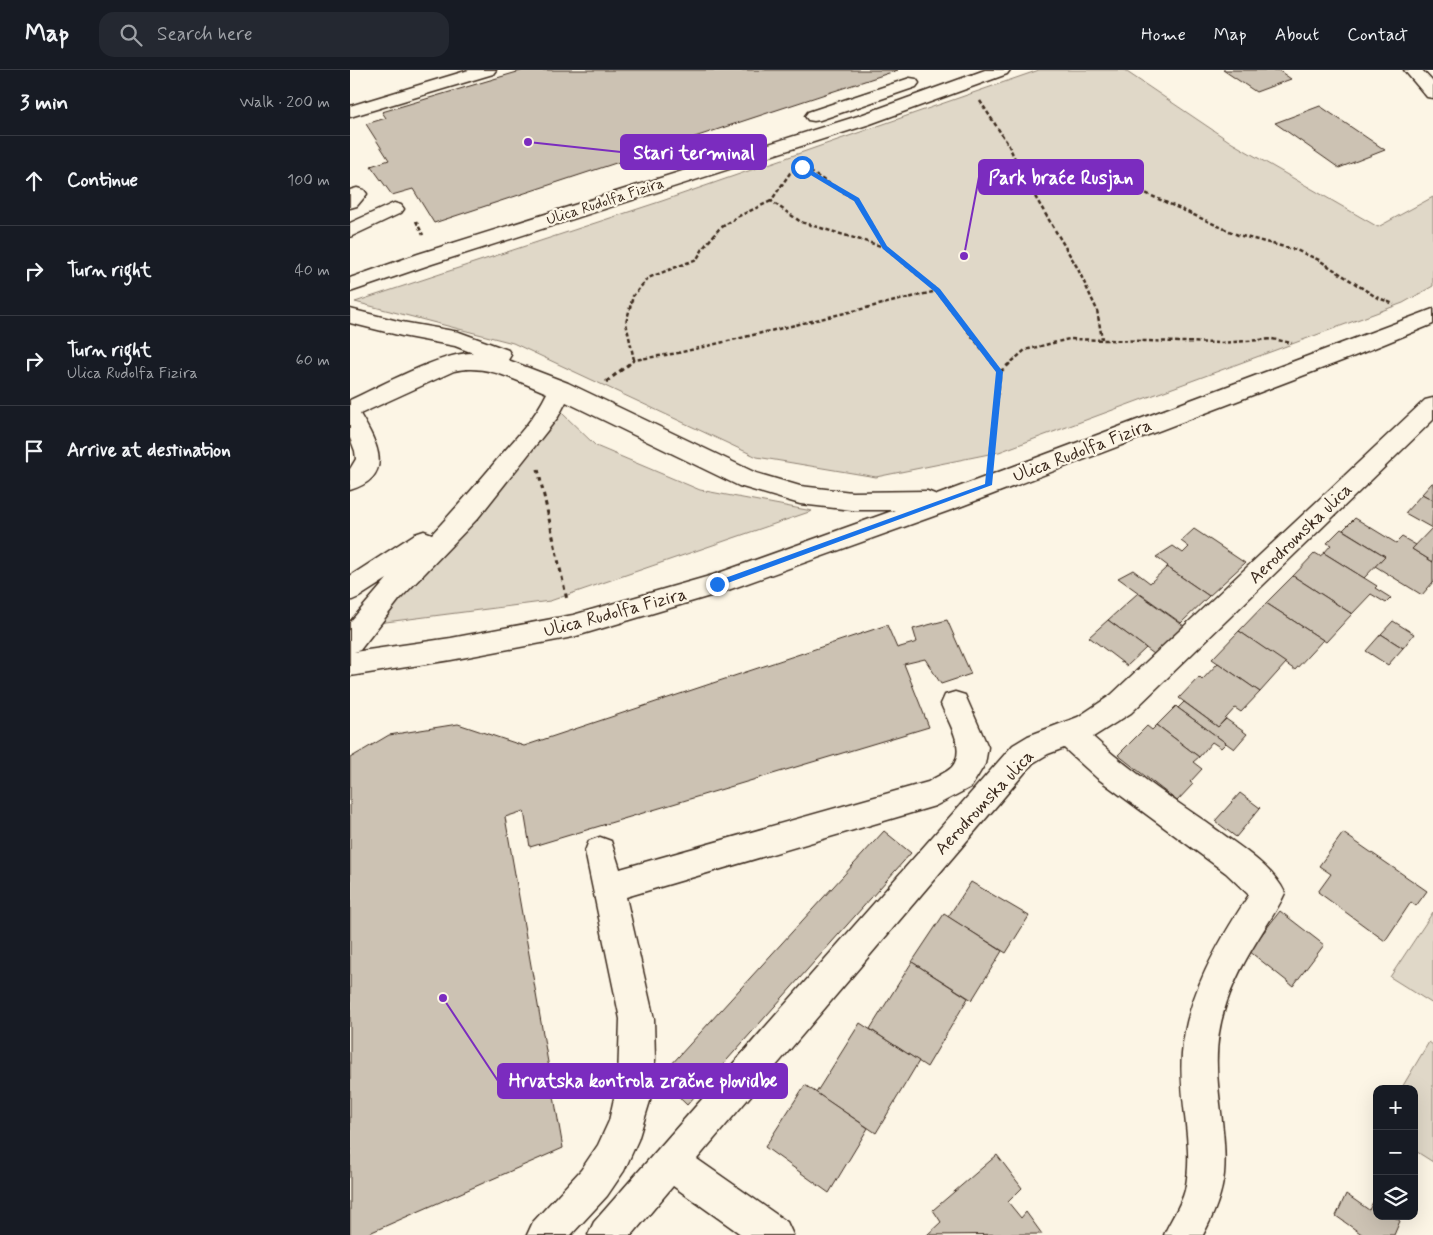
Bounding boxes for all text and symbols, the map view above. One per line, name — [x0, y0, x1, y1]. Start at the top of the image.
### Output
search box — [99, 12, 449, 57]
text: Map — [25, 19, 69, 50]
icon: search — [117, 21, 145, 49]
text: Search here — [157, 22, 253, 47]
text: Home — [1141, 23, 1186, 47]
text: Map — [1214, 23, 1247, 47]
text: About — [1275, 23, 1319, 47]
text: Contact — [1347, 23, 1408, 47]
text: 3 min — [20, 89, 68, 117]
text: Walk · 200 m — [239, 92, 330, 113]
callout: Stari terminal — [621, 135, 766, 169]
text: Stari terminal — [633, 141, 755, 166]
route start — [791, 156, 814, 179]
callout: Park braće Rusjan — [979, 160, 1143, 194]
text: Park braće Rusjan — [989, 166, 1134, 192]
icon: ahead — [20, 167, 48, 195]
text: Continue — [67, 168, 138, 193]
text: 100 m — [287, 170, 330, 191]
street label: Ulica Rudolfa Fizira — [544, 173, 667, 230]
icon: right — [20, 257, 48, 285]
text: Turn right — [67, 258, 151, 283]
text: 40 m — [294, 260, 330, 281]
text: Turn right — [67, 338, 151, 363]
icon: right — [20, 347, 48, 375]
text: 60 m — [296, 350, 330, 371]
text: Ulica Rudolfa Fizira — [67, 363, 198, 384]
street label: Ulica Rudolfa Fizira — [1009, 413, 1155, 488]
icon: arrive — [20, 437, 48, 465]
text: Arrive at destination — [67, 438, 231, 463]
street label: Aerodromska ulica — [1244, 478, 1358, 589]
route end — [706, 573, 729, 596]
street label: Ulica Rudolfa Fizira — [541, 582, 689, 644]
street label: Aerodromska ulica — [930, 745, 1040, 860]
callout: Hrvatska kontrola zračne plovidbe — [498, 1064, 787, 1098]
text: Hrvatska kontrola zračne plovidbe — [509, 1069, 778, 1094]
map controls — [1373, 1085, 1418, 1220]
button: + — [1373, 1085, 1418, 1130]
button: − — [1373, 1130, 1418, 1175]
button: layers — [1373, 1175, 1418, 1220]

